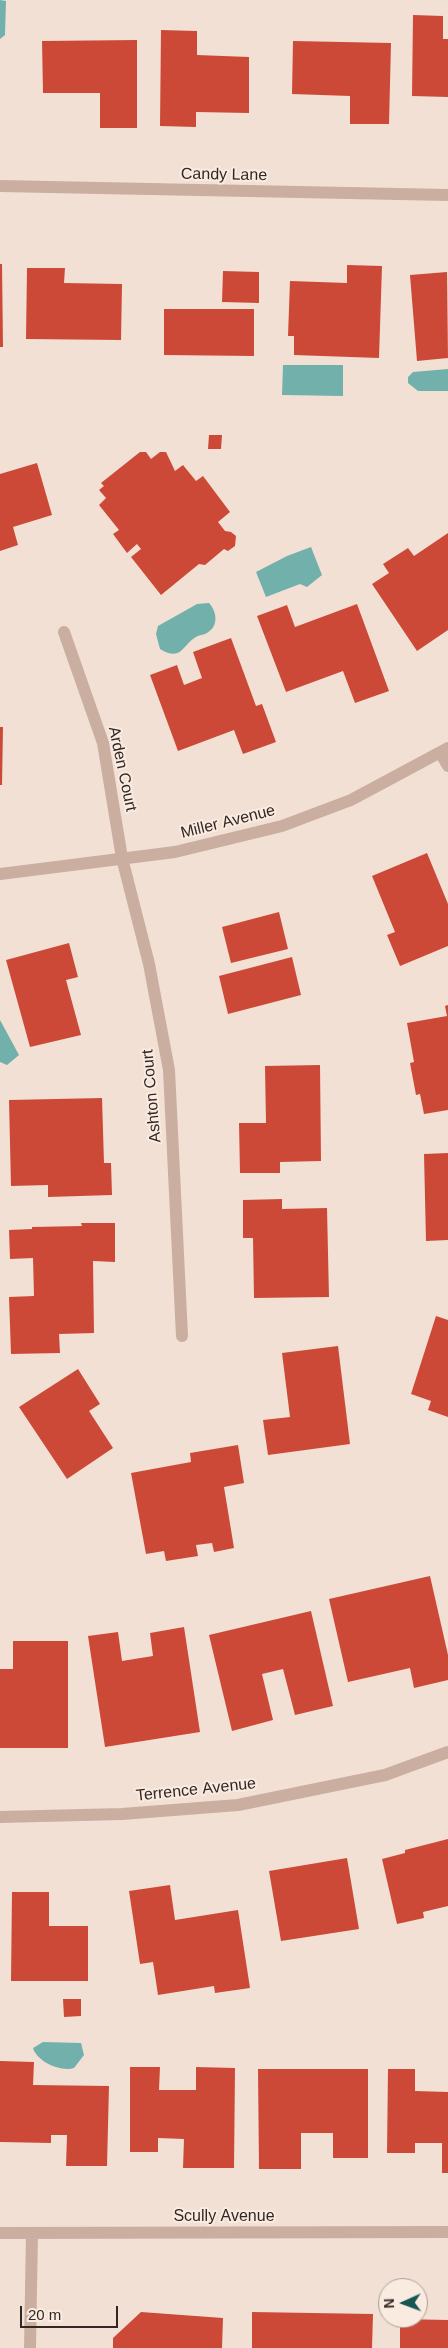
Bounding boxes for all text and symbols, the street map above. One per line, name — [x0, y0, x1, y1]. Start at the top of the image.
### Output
street label: Candy Lane — [181, 165, 267, 185]
street label: Arden Court — [104, 725, 140, 813]
street label: Miller Avenue — [179, 801, 277, 843]
street label: Ashton Court — [138, 1049, 166, 1143]
street label: Terrence Avenue — [135, 1774, 257, 1806]
street label: Scully Avenue — [173, 2207, 275, 2227]
north arrow — [378, 2278, 428, 2328]
scale bar — [22, 2296, 120, 2328]
text: N — [381, 2298, 397, 2309]
text: 20 m — [28, 2306, 61, 2323]

